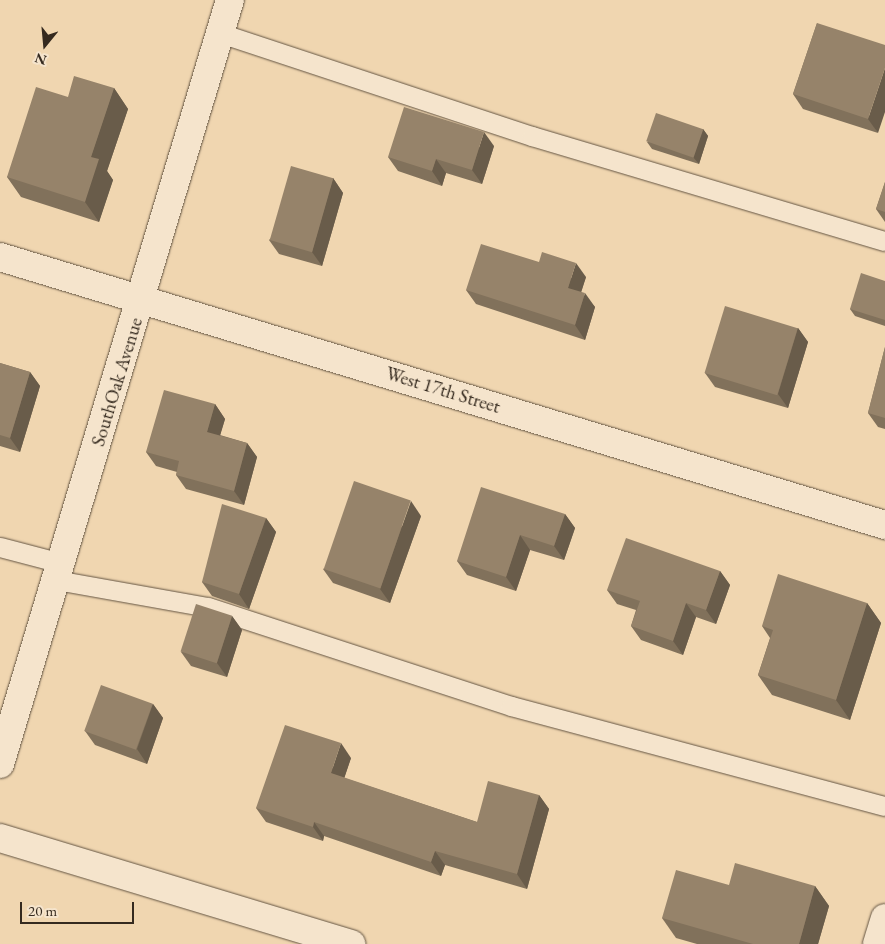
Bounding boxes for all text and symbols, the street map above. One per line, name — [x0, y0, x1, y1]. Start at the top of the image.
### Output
north arrow — [20, 20, 70, 70]
text: N — [33, 49, 49, 70]
street label: SouthOak Avenue — [87, 315, 147, 449]
street label: West 17th Street — [383, 362, 503, 418]
scale bar — [22, 892, 136, 924]
text: 20 m — [28, 901, 57, 920]

